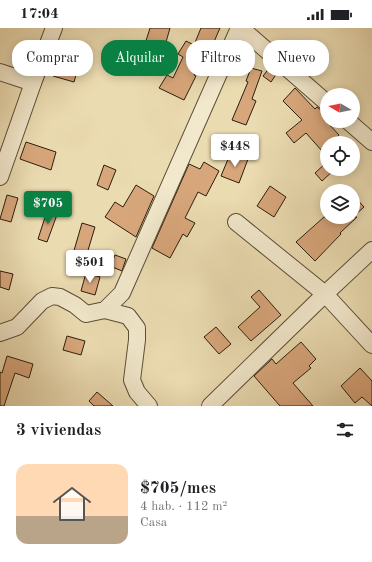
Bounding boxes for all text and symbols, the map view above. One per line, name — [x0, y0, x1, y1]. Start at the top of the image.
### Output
text: 17:04 — [20, 7, 59, 22]
chip: Comprar — [12, 40, 93, 76]
chip: Alquilar — [101, 40, 178, 76]
chip: Filtros — [186, 40, 255, 76]
chip: Nuevo — [263, 40, 329, 76]
north arrow — [320, 88, 360, 128]
map controls — [320, 88, 360, 224]
pin: $448 — [211, 134, 259, 168]
button: locate — [320, 136, 360, 176]
text: $448 — [220, 140, 250, 153]
button: layers — [320, 184, 360, 224]
pin: $705 — [24, 191, 72, 225]
text: $705 — [33, 197, 63, 210]
pin: $501 — [66, 250, 114, 284]
text: $501 — [75, 256, 105, 269]
icon: filters — [334, 419, 356, 441]
text: 3 viviendas — [16, 422, 101, 439]
icon: home — [48, 480, 96, 528]
text: $705/mes — [140, 480, 216, 497]
text: 4 hab. · 112 m² — [140, 500, 227, 513]
text: Casa — [140, 516, 167, 529]

